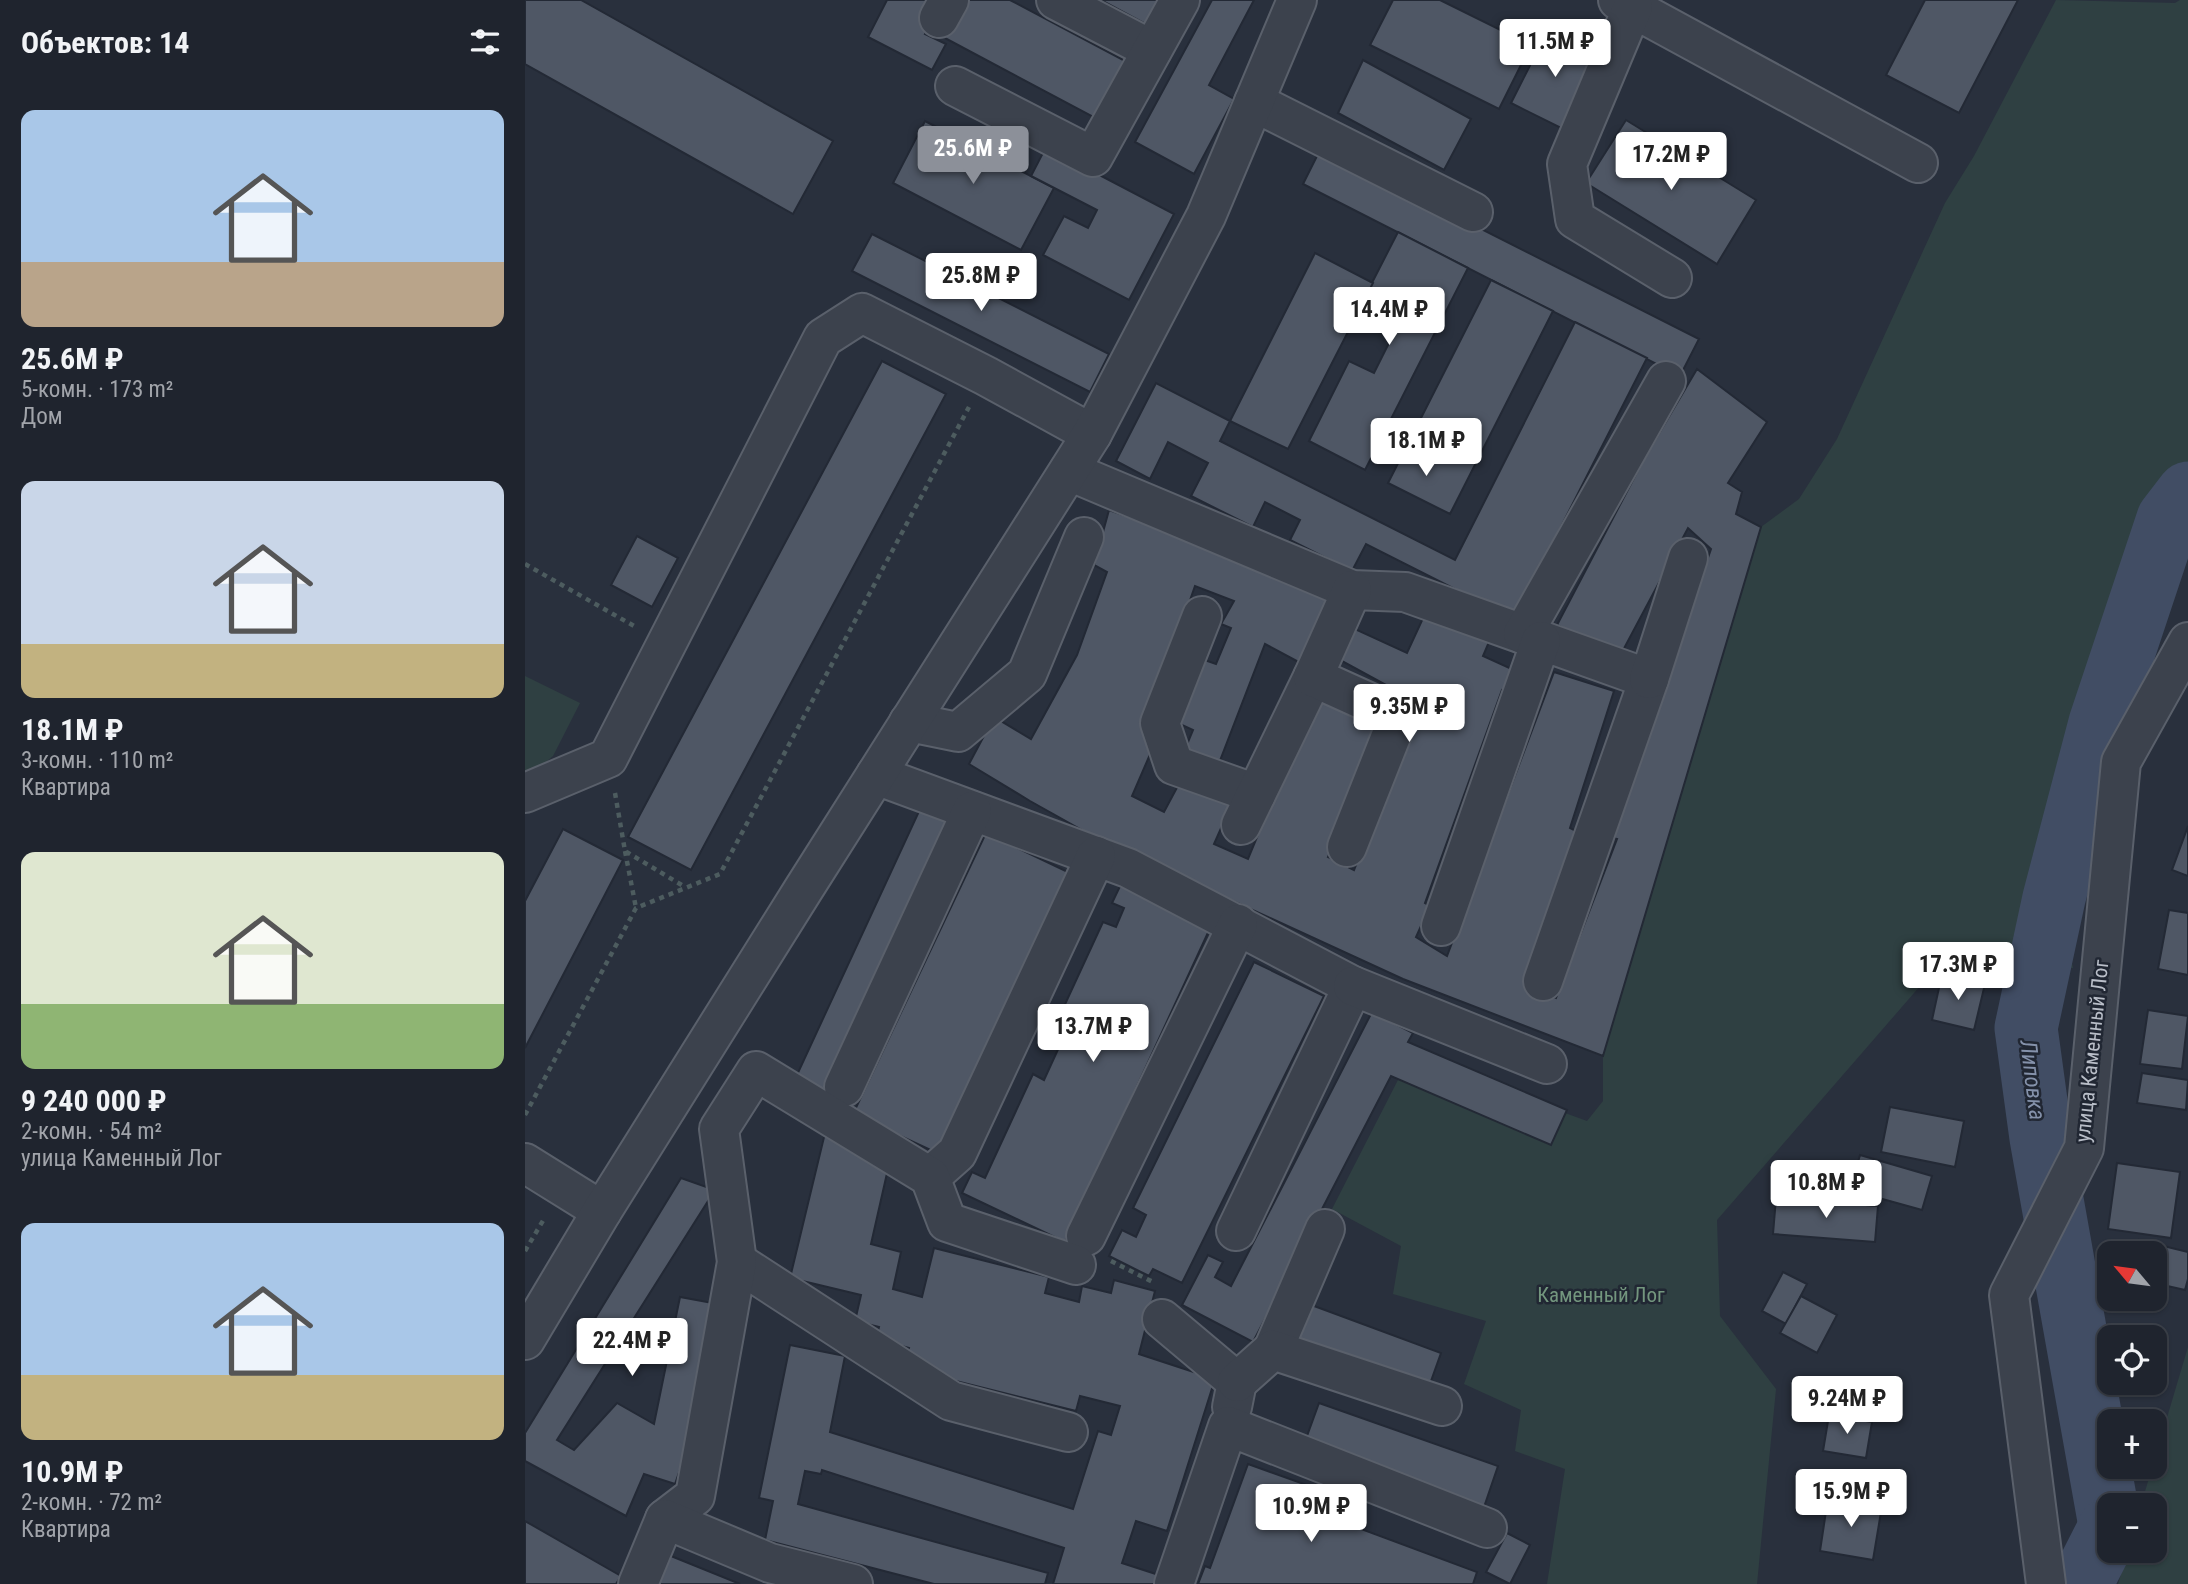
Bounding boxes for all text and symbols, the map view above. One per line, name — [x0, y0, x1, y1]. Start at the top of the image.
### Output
pin: 11.5M ₽ — [1490, 20, 1620, 79]
icon: filters — [466, 23, 504, 61]
text: Объектов: 14 — [21, 25, 189, 60]
text: 11.5M ₽ — [1516, 28, 1594, 55]
pin: 25.6M ₽ — [908, 127, 1038, 186]
pin: 17.2M ₽ — [1606, 132, 1736, 192]
text: 25.6M ₽ — [934, 135, 1012, 162]
text: 17.2M ₽ — [1632, 141, 1710, 168]
icon: home — [200, 155, 326, 281]
pin: 25.8M ₽ — [916, 254, 1046, 313]
text: 25.8M ₽ — [942, 262, 1020, 289]
pin: 14.4M ₽ — [1324, 288, 1454, 347]
text: 14.4M ₽ — [1350, 296, 1428, 323]
text: 25.6M ₽ — [21, 341, 124, 376]
text: 5-комн. · 173 m² — [21, 376, 173, 403]
text: Дом — [21, 403, 63, 430]
pin: 18.1M ₽ — [1361, 419, 1491, 478]
text: 18.1M ₽ — [1387, 427, 1465, 454]
icon: home — [200, 526, 326, 652]
pin: 9.35M ₽ — [1344, 684, 1474, 744]
text: 9.35M ₽ — [1370, 693, 1448, 720]
text: 18.1M ₽ — [21, 712, 124, 747]
text: 3-комн. · 110 m² — [21, 747, 173, 774]
text: Квартира — [21, 774, 111, 801]
icon: home — [200, 897, 326, 1023]
pin: 17.3M ₽ — [1893, 942, 2023, 1002]
text: 17.3M ₽ — [1919, 951, 1997, 978]
street label: улица Каменный Лог — [2070, 958, 2114, 1143]
pin: 13.7M ₽ — [1028, 1004, 1158, 1064]
text: 13.7M ₽ — [1054, 1013, 1132, 1040]
water label: Липовка — [2014, 1038, 2051, 1122]
text: 9 240 000 ₽ — [21, 1083, 167, 1118]
text: 2-комн. · 54 m² — [21, 1118, 162, 1145]
text: улица Каменный Лог — [21, 1145, 222, 1172]
pin: 10.8M ₽ — [1761, 1160, 1891, 1220]
text: 10.8M ₽ — [1787, 1169, 1865, 1196]
north arrow — [2097, 1241, 2167, 1311]
map controls — [2097, 1241, 2167, 1563]
icon: home — [200, 1268, 326, 1394]
park label: Каменный Лог — [1537, 1283, 1665, 1307]
pin: 22.4M ₽ — [567, 1318, 697, 1378]
button: locate — [2097, 1325, 2167, 1395]
text: 22.4M ₽ — [593, 1327, 671, 1354]
pin: 9.24M ₽ — [1782, 1376, 1912, 1436]
text: 9.24M ₽ — [1808, 1385, 1886, 1412]
button: + — [2097, 1409, 2167, 1479]
text: 10.9M ₽ — [21, 1454, 124, 1489]
pin: 15.9M ₽ — [1786, 1470, 1916, 1529]
text: 15.9M ₽ — [1812, 1478, 1890, 1505]
pin: 10.9M ₽ — [1246, 1484, 1376, 1544]
text: 2-комн. · 72 m² — [21, 1489, 162, 1516]
text: 10.9M ₽ — [1272, 1493, 1350, 1520]
button: − — [2097, 1493, 2167, 1563]
text: Квартира — [21, 1516, 111, 1543]

